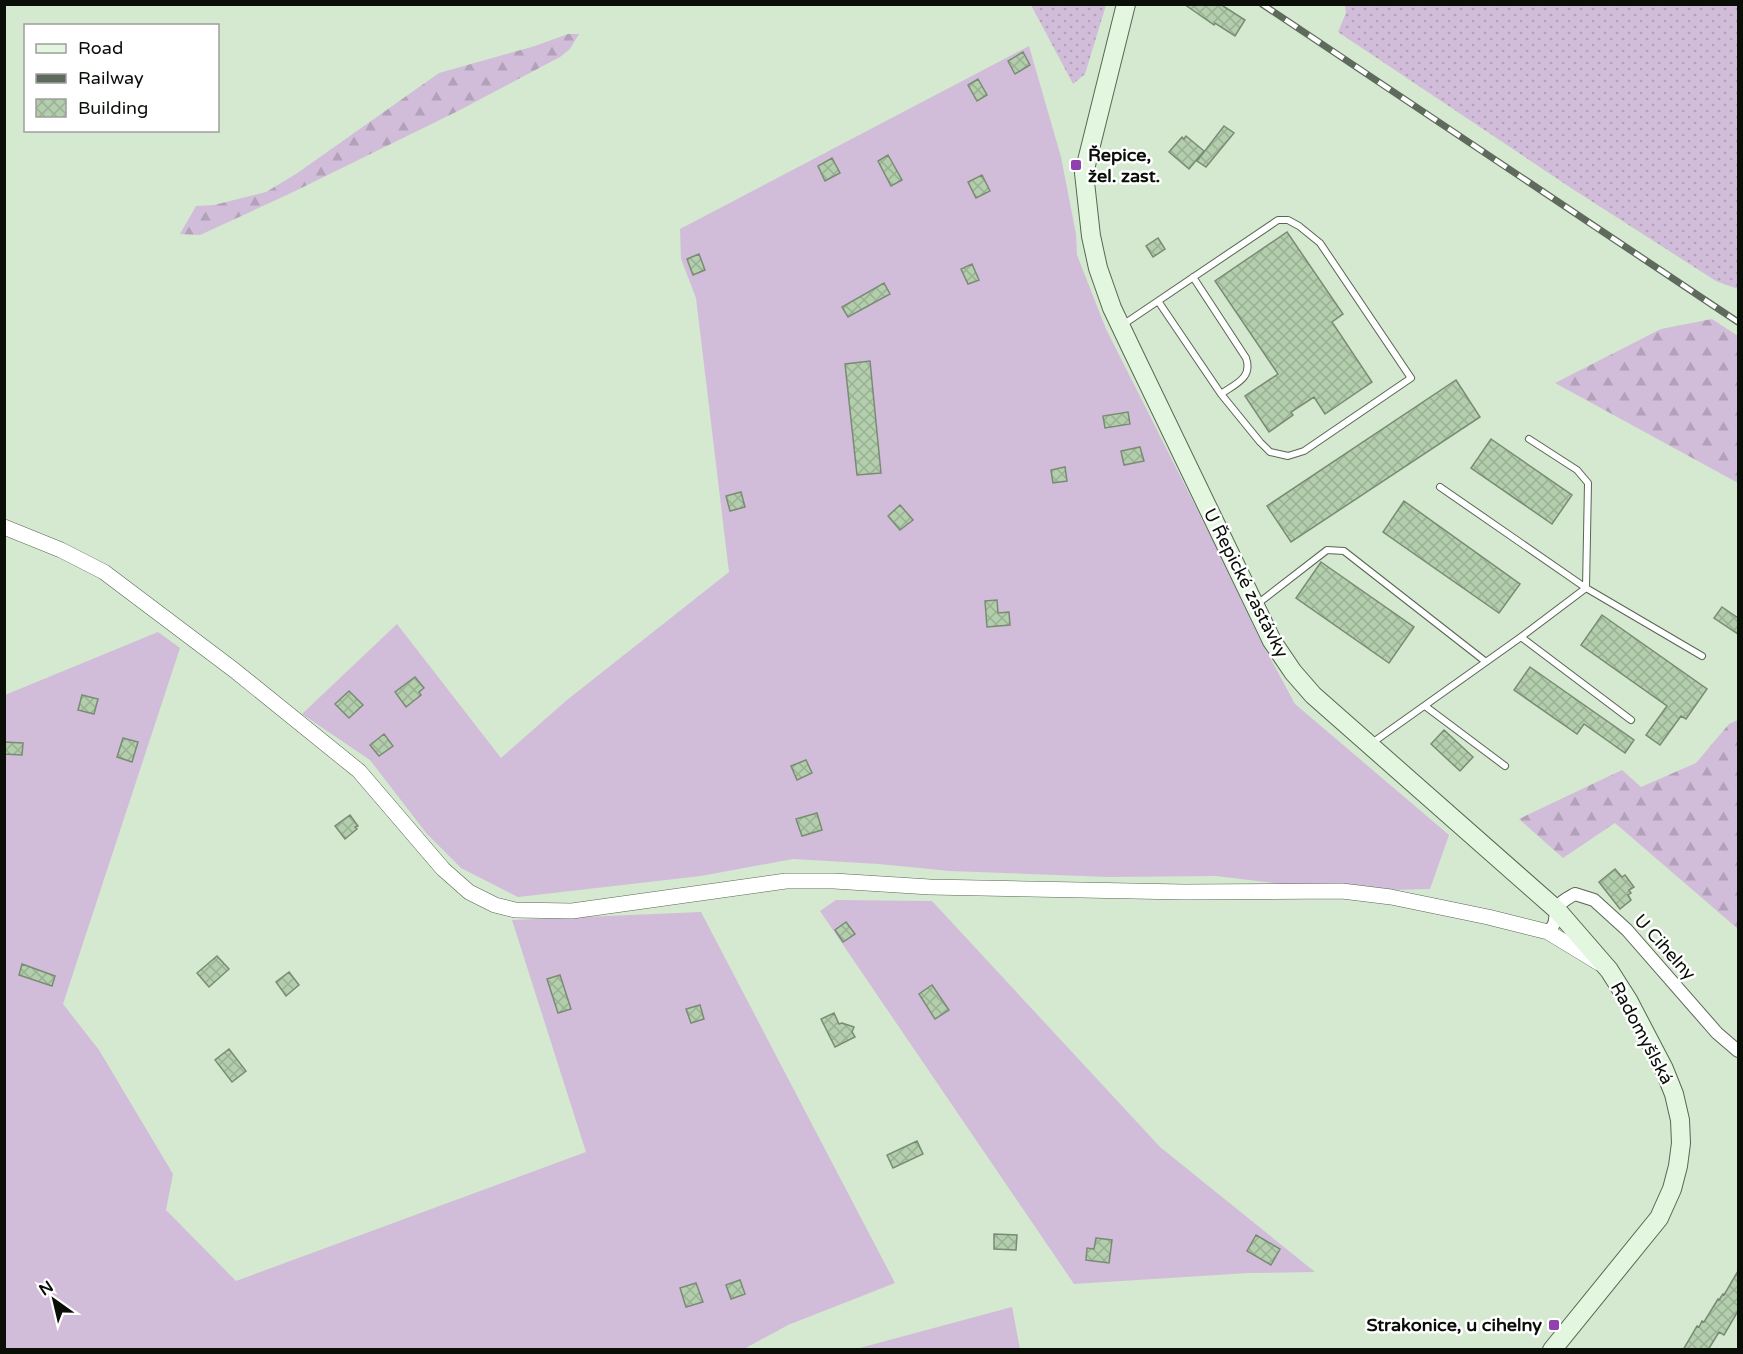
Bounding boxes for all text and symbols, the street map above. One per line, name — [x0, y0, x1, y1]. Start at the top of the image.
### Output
legend — [24, 24, 219, 132]
text: Road — [78, 37, 123, 59]
text: Railway — [78, 67, 144, 89]
text: Building — [78, 97, 148, 119]
place label: Řepice, žel. zast. — [1088, 144, 1160, 187]
marker: Řepice, žel. zast. — [1069, 158, 1083, 172]
street label: U Řepické zastávky — [1199, 505, 1293, 662]
street label: U Cihelny — [1630, 909, 1701, 985]
street label: Radomyšlská — [1606, 978, 1678, 1088]
north arrow — [24, 1270, 84, 1330]
text: N — [35, 1277, 57, 1300]
place label: Strakonice, u cihelny — [1367, 1314, 1542, 1336]
marker: Strakonice, u cihelny — [1547, 1318, 1561, 1332]

